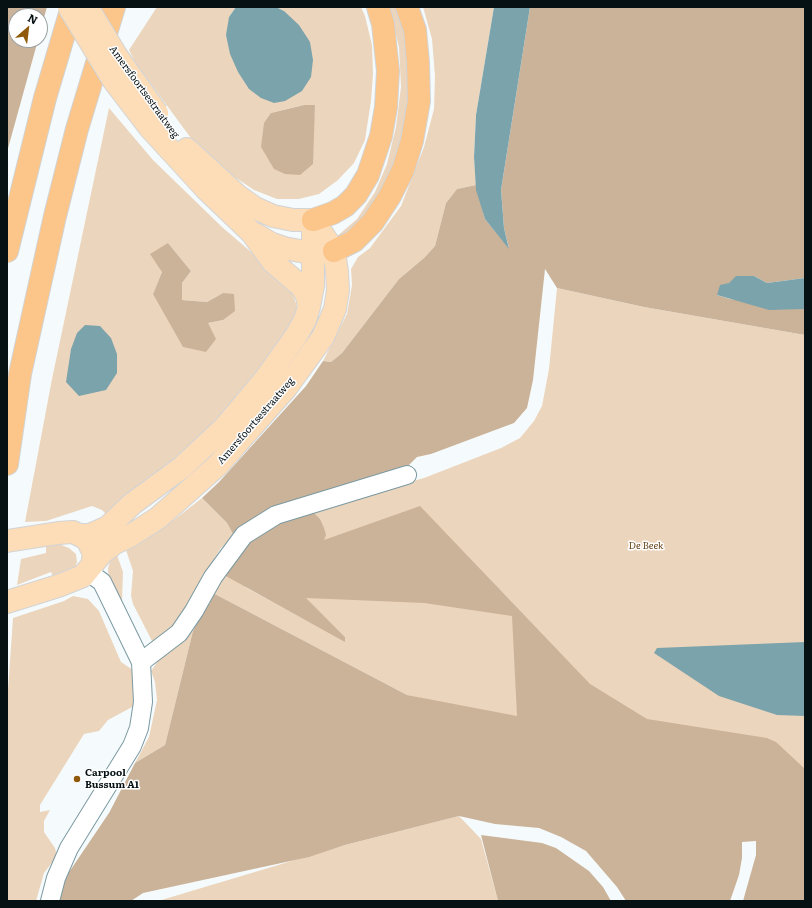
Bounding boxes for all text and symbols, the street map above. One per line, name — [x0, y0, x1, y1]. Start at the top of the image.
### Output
north arrow — [8, 8, 48, 48]
text: N — [25, 9, 41, 28]
street label: Amersfoortsestraatweg — [106, 44, 182, 140]
street label: Amersfoortsestraatweg — [215, 375, 297, 467]
park label: De Beek — [629, 540, 663, 552]
place label: Carpool Bussum A1 — [85, 767, 139, 790]
marker: Carpool Bussum A1 — [72, 774, 82, 784]

